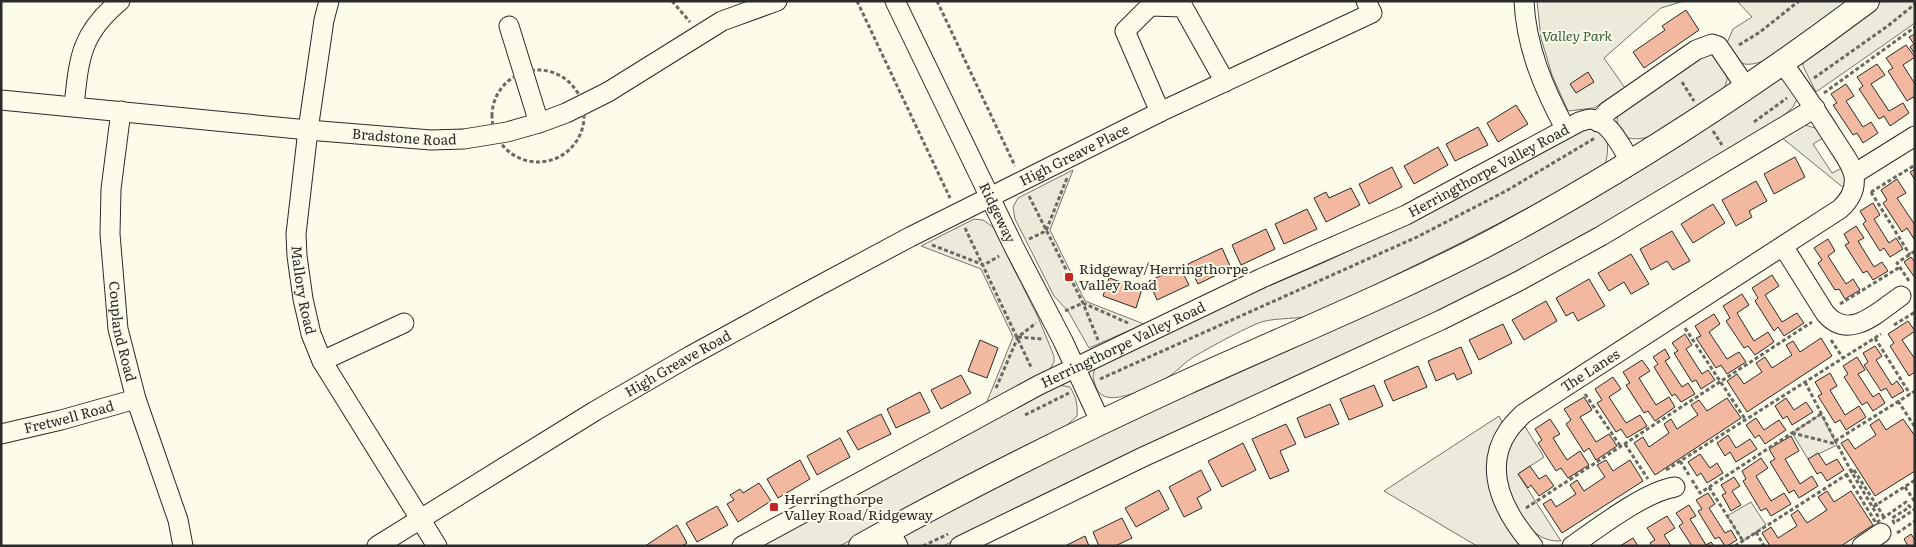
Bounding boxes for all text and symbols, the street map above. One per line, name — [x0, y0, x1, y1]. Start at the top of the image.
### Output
park label: Valley Park — [1542, 25, 1613, 45]
street label: High Greave Place — [1016, 118, 1132, 190]
street label: Herringthorpe Valley Road — [1404, 118, 1572, 221]
street label: Bradstone Road — [351, 123, 457, 149]
street label: Ridgeway — [975, 179, 1022, 246]
street label: Mallory Road — [288, 245, 322, 337]
place label: Ridgeway/Herringthorpe Valley Road — [1079, 258, 1248, 294]
marker: Ridgeway/Herringthorpe Valley Road — [1063, 271, 1075, 283]
street label: Coupland Road — [105, 280, 142, 384]
street label: Herringthorpe Valley Road — [1037, 296, 1209, 392]
street label: High Greave Road — [620, 324, 735, 401]
street label: The Lanes — [1556, 343, 1623, 396]
street label: Fretwell Road — [22, 395, 116, 437]
place label: Herringthorpe Valley Road/Ridgeway — [784, 488, 934, 524]
marker: Herringthorpe Valley Road/Ridgeway — [768, 501, 780, 513]

